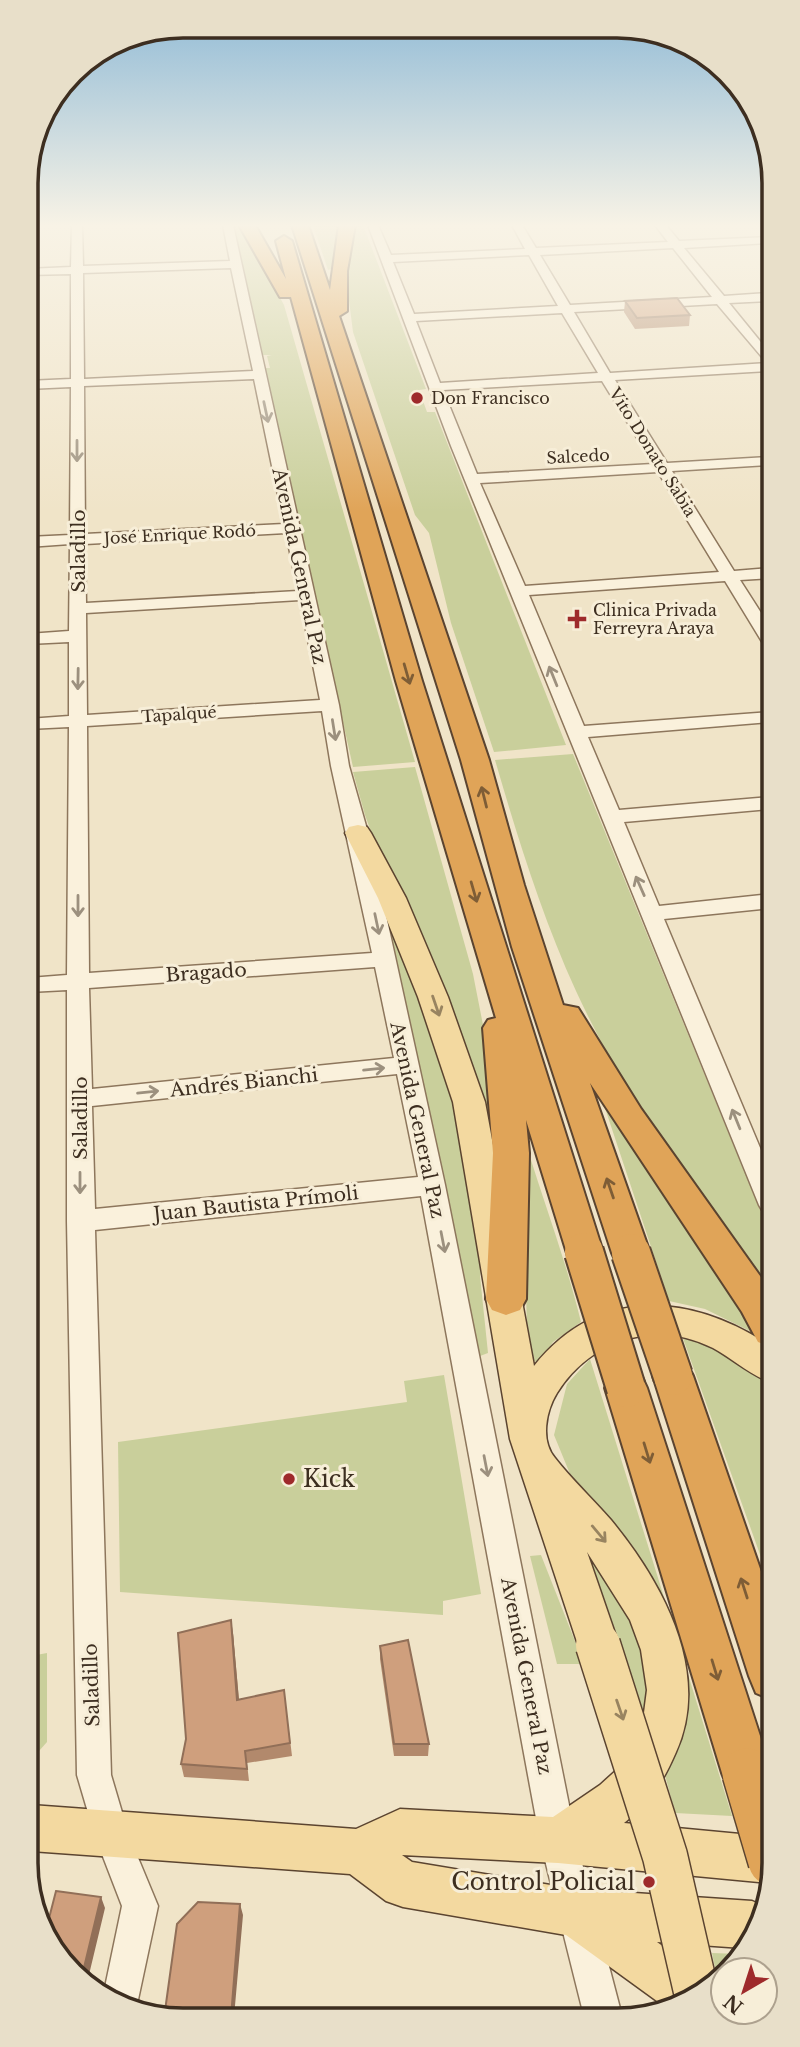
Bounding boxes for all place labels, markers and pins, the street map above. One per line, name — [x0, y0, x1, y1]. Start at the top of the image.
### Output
place label: Don Francisco — [431, 388, 550, 408]
marker: Don Francisco — [409, 390, 425, 406]
place label: Clinica Privada Ferreyra Araya — [593, 600, 717, 638]
marker: Clinica Privada Ferreyra Araya — [567, 609, 587, 629]
place label: Kick — [303, 1465, 356, 1493]
marker: Kick — [281, 1471, 297, 1487]
place label: Control Policial — [451, 1868, 635, 1896]
marker: Control Policial — [641, 1874, 657, 1890]

